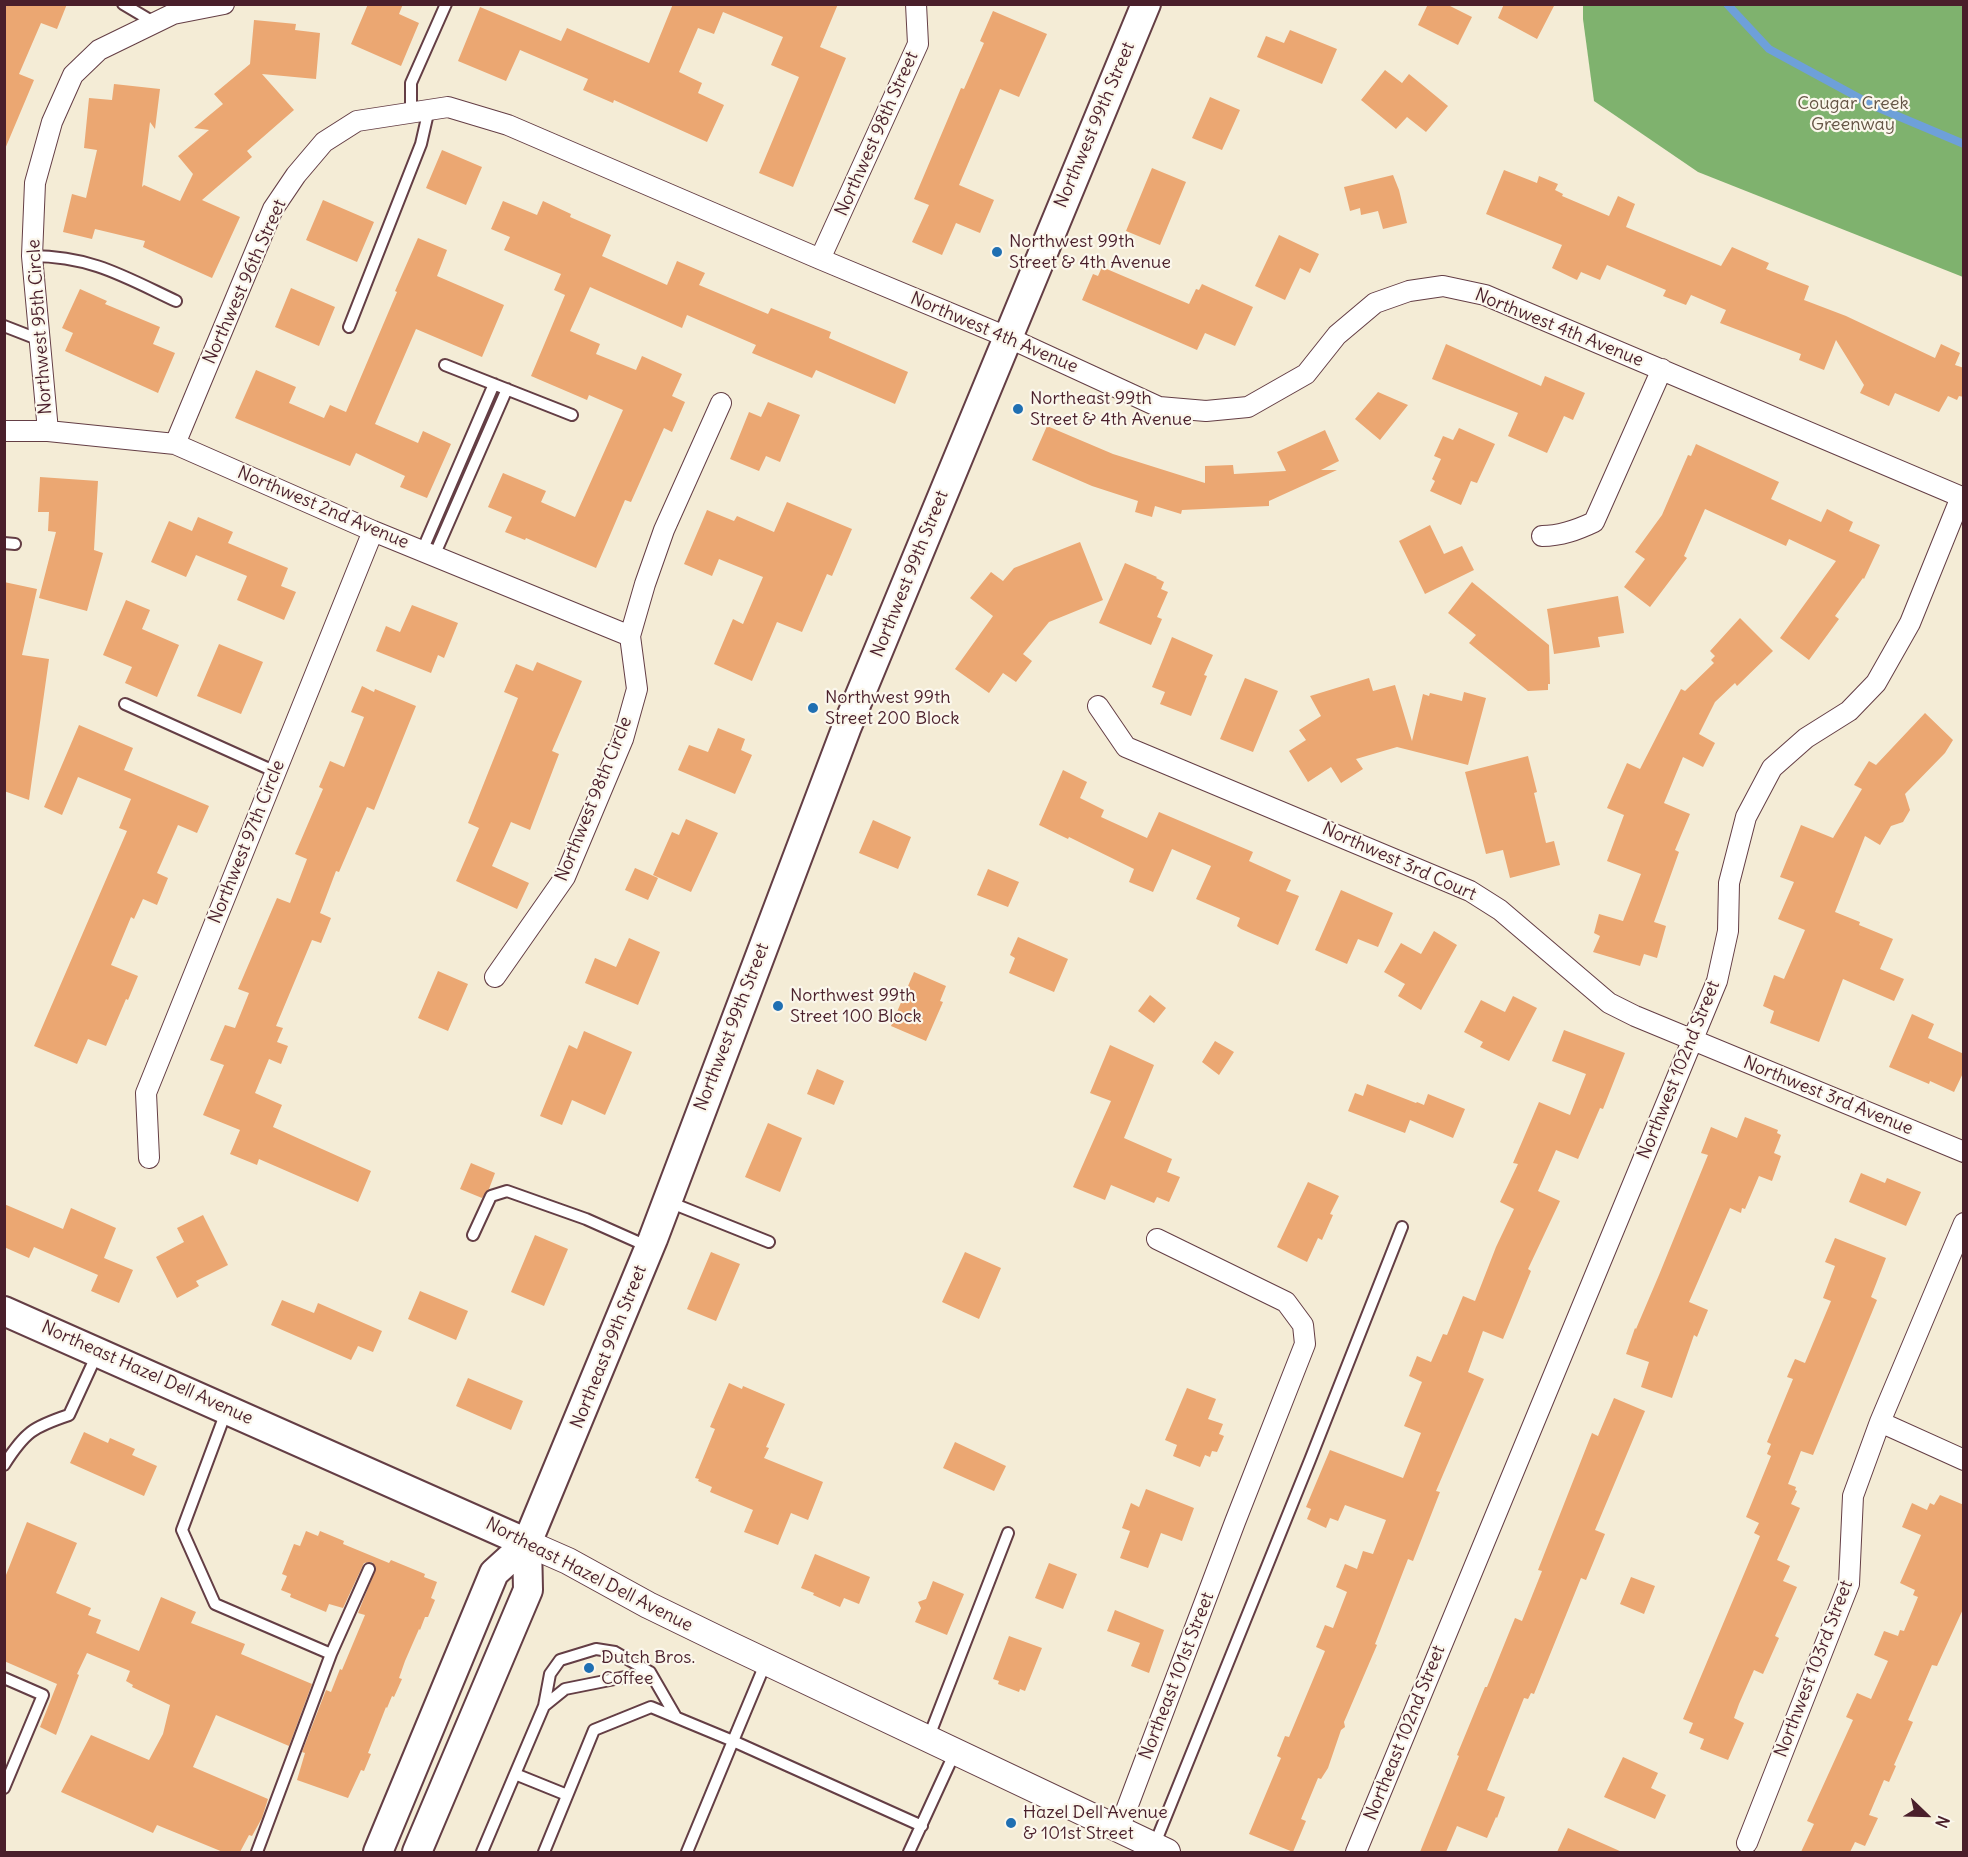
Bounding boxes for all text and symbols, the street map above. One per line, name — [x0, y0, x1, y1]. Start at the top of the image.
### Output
street label: Northwest 99th Street — [1050, 39, 1140, 211]
street label: Northwest 98th Street — [831, 48, 923, 220]
park label: Cougar Creek Greenway — [1797, 93, 1909, 136]
street label: Northwest 96th Street — [199, 196, 291, 368]
place label: Northwest 99th Street & 4th Avenue — [1009, 231, 1171, 274]
street label: Northwest 95th Circle — [23, 239, 57, 415]
marker: Northwest 99th Street & 4th Avenue — [990, 245, 1004, 259]
street label: Northwest 4th Avenue — [1472, 284, 1646, 372]
street label: Northwest 4th Avenue — [907, 288, 1081, 378]
place label: Northeast 99th Street & 4th Avenue — [1030, 388, 1192, 430]
marker: Northeast 99th Street & 4th Avenue — [1011, 402, 1025, 416]
street label: Northwest 2nd Avenue — [234, 462, 412, 554]
street label: Northwest 99th Street — [867, 487, 953, 661]
place label: Northwest 99th Street 200 Block — [825, 687, 959, 730]
marker: Northwest 99th Street 200 Block — [806, 701, 820, 715]
street label: Northwest 98th Circle — [551, 713, 637, 885]
street label: Northwest 97th Circle — [204, 757, 290, 927]
street label: Northwest 3rd Court — [1319, 818, 1479, 906]
street label: Northwest 99th Street — [690, 940, 774, 1114]
street label: Northwest 102nd Street — [1633, 978, 1725, 1162]
place label: Northwest 99th Street 100 Block — [790, 985, 922, 1028]
marker: Northwest 99th Street 100 Block — [771, 999, 785, 1013]
street label: Northwest 3rd Avenue — [1740, 1052, 1916, 1140]
street label: Northeast 99th Street — [566, 1262, 652, 1432]
street label: Northeast Hazel Dell Avenue — [38, 1316, 256, 1430]
street label: Northeast Hazel Dell Avenue — [482, 1513, 696, 1637]
street label: Northwest 103rd Street — [1770, 1578, 1858, 1760]
street label: Northeast 101st Street — [1135, 1589, 1219, 1763]
street label: Northeast 102nd Street — [1360, 1642, 1450, 1824]
place label: Dutch Bros. Coffee — [601, 1647, 695, 1690]
marker: Dutch Bros. Coffee — [582, 1661, 596, 1675]
north arrow — [1896, 1785, 1956, 1845]
place label: Hazel Dell Avenue & 101st Street — [1023, 1802, 1168, 1844]
text: N — [1931, 1813, 1954, 1831]
marker: Hazel Dell Avenue & 101st Street — [1004, 1816, 1018, 1830]

